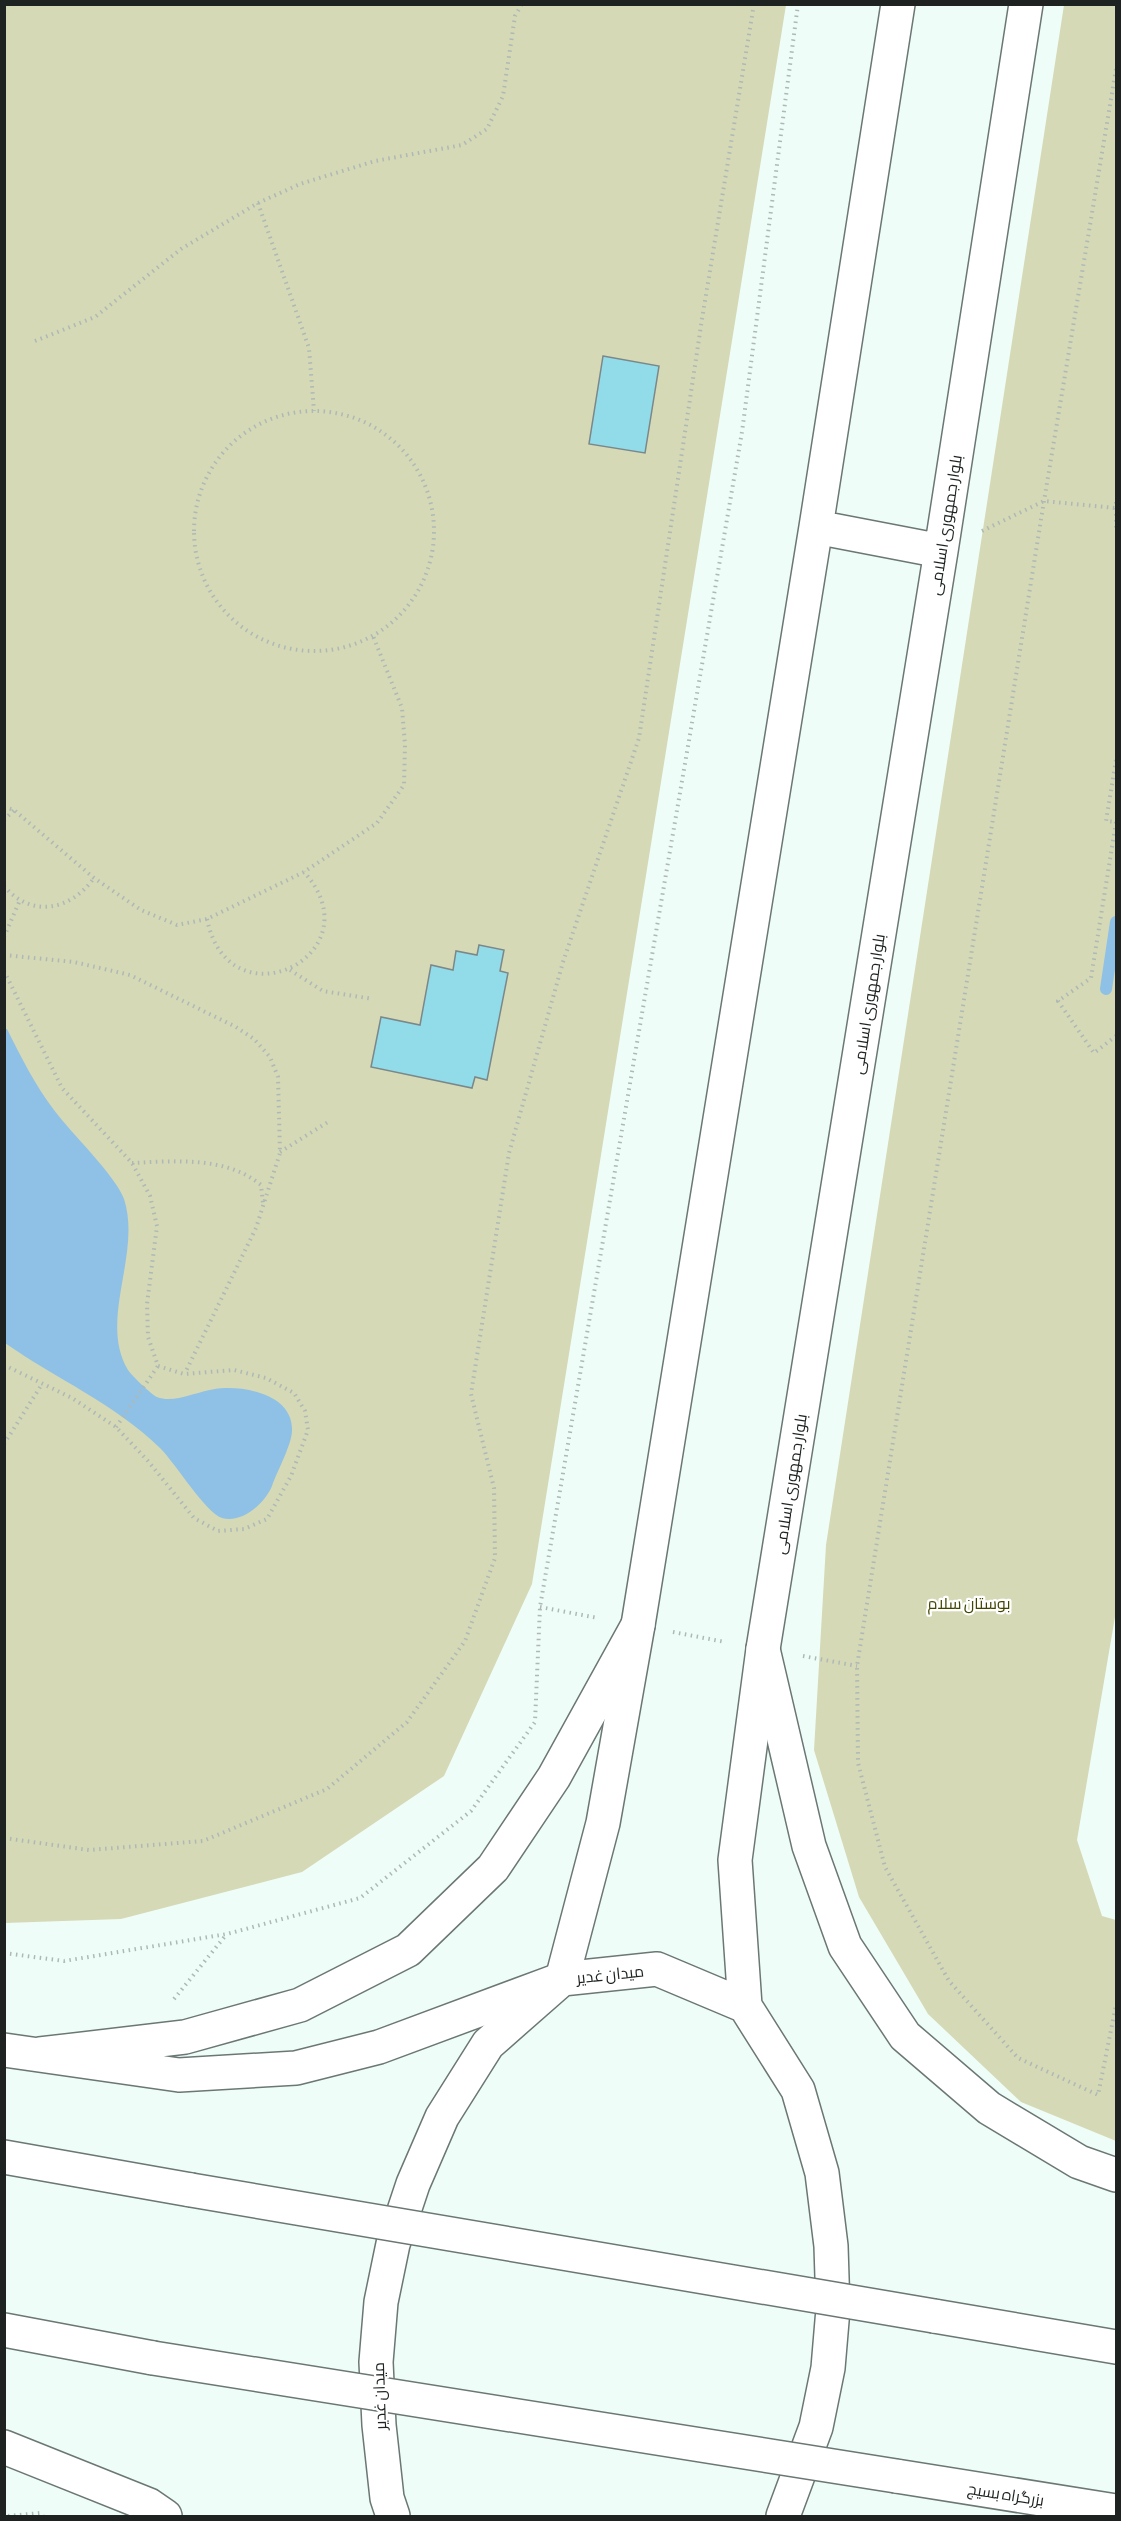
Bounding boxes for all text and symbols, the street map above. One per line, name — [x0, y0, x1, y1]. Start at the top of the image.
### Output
street label: بلوار جمهوری اسلامی — [925, 453, 967, 597]
street label: بلوار جمهوری اسلامی — [848, 932, 890, 1076]
street label: بلوار جمهوری اسلامی — [770, 1412, 812, 1556]
park label: بوستان سلام — [927, 1594, 1011, 1615]
street label: میدان غدیر — [574, 1962, 645, 1989]
street label: میدان غدیر — [369, 2362, 391, 2431]
street label: بزرگراه بسیج — [966, 2479, 1046, 2512]

